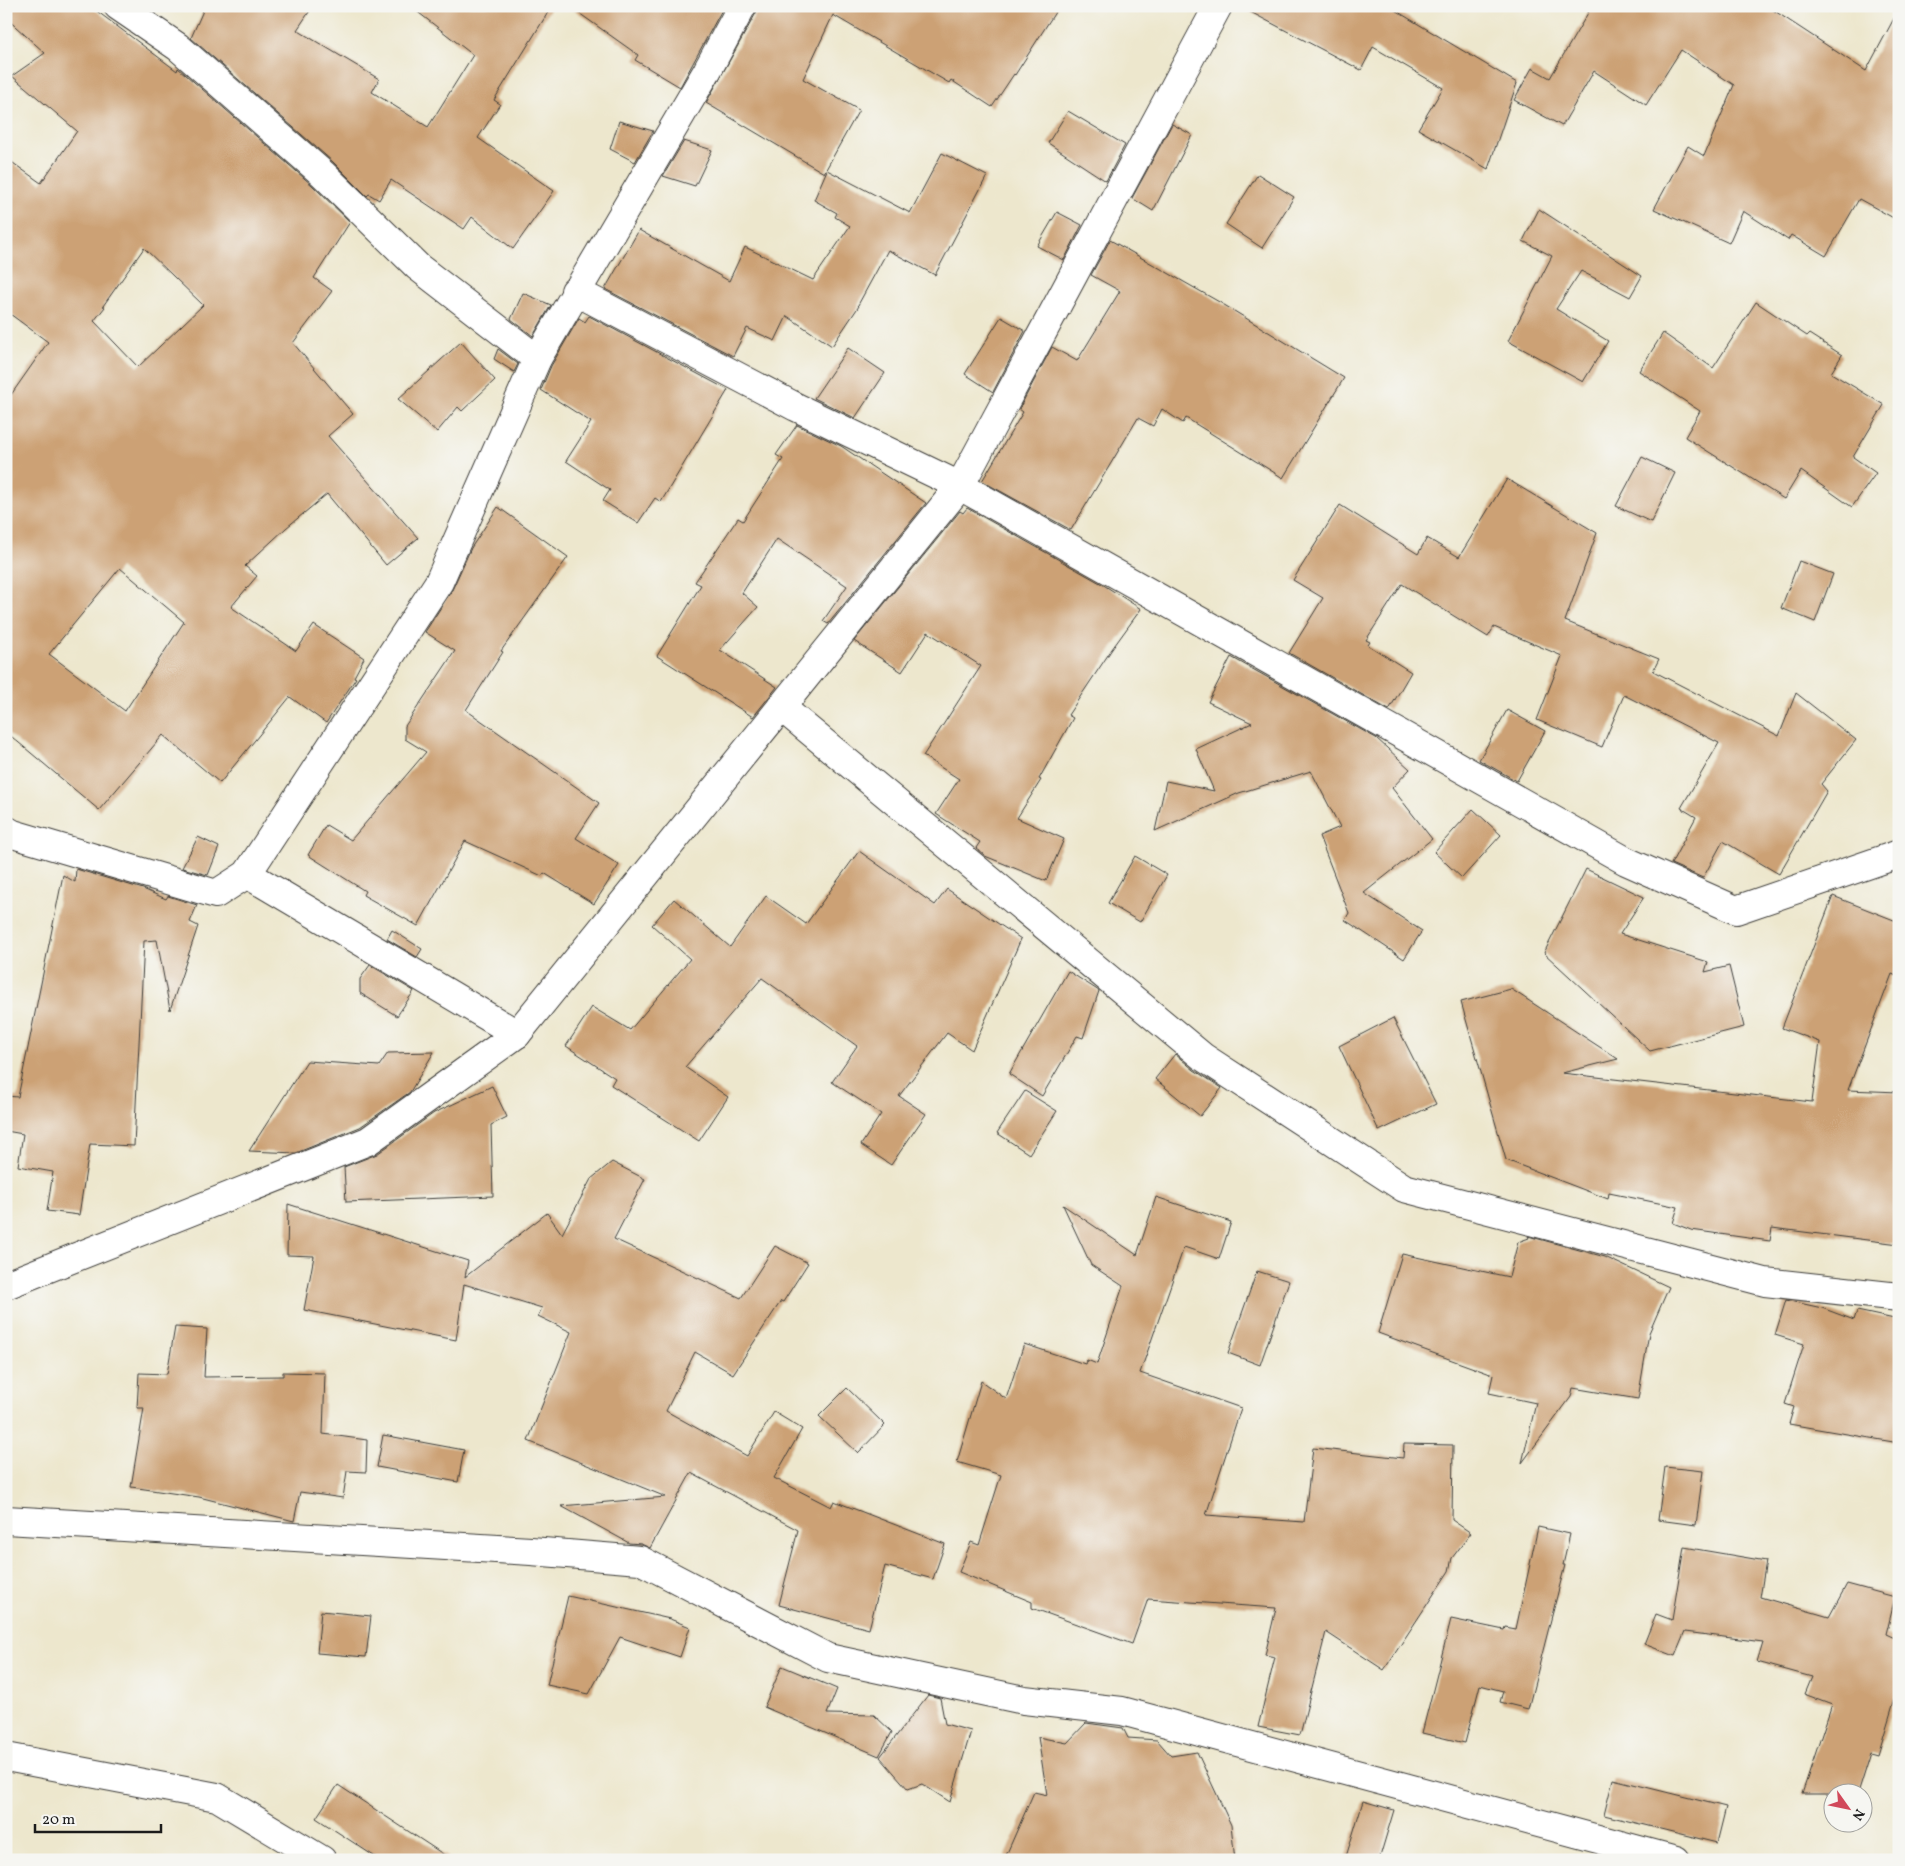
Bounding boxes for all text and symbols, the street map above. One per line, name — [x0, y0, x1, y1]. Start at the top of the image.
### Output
north arrow — [1822, 1784, 1872, 1834]
scale bar — [35, 1801, 161, 1833]
text: N — [1847, 1805, 1868, 1824]
text: 20 m — [42, 1810, 75, 1831]

